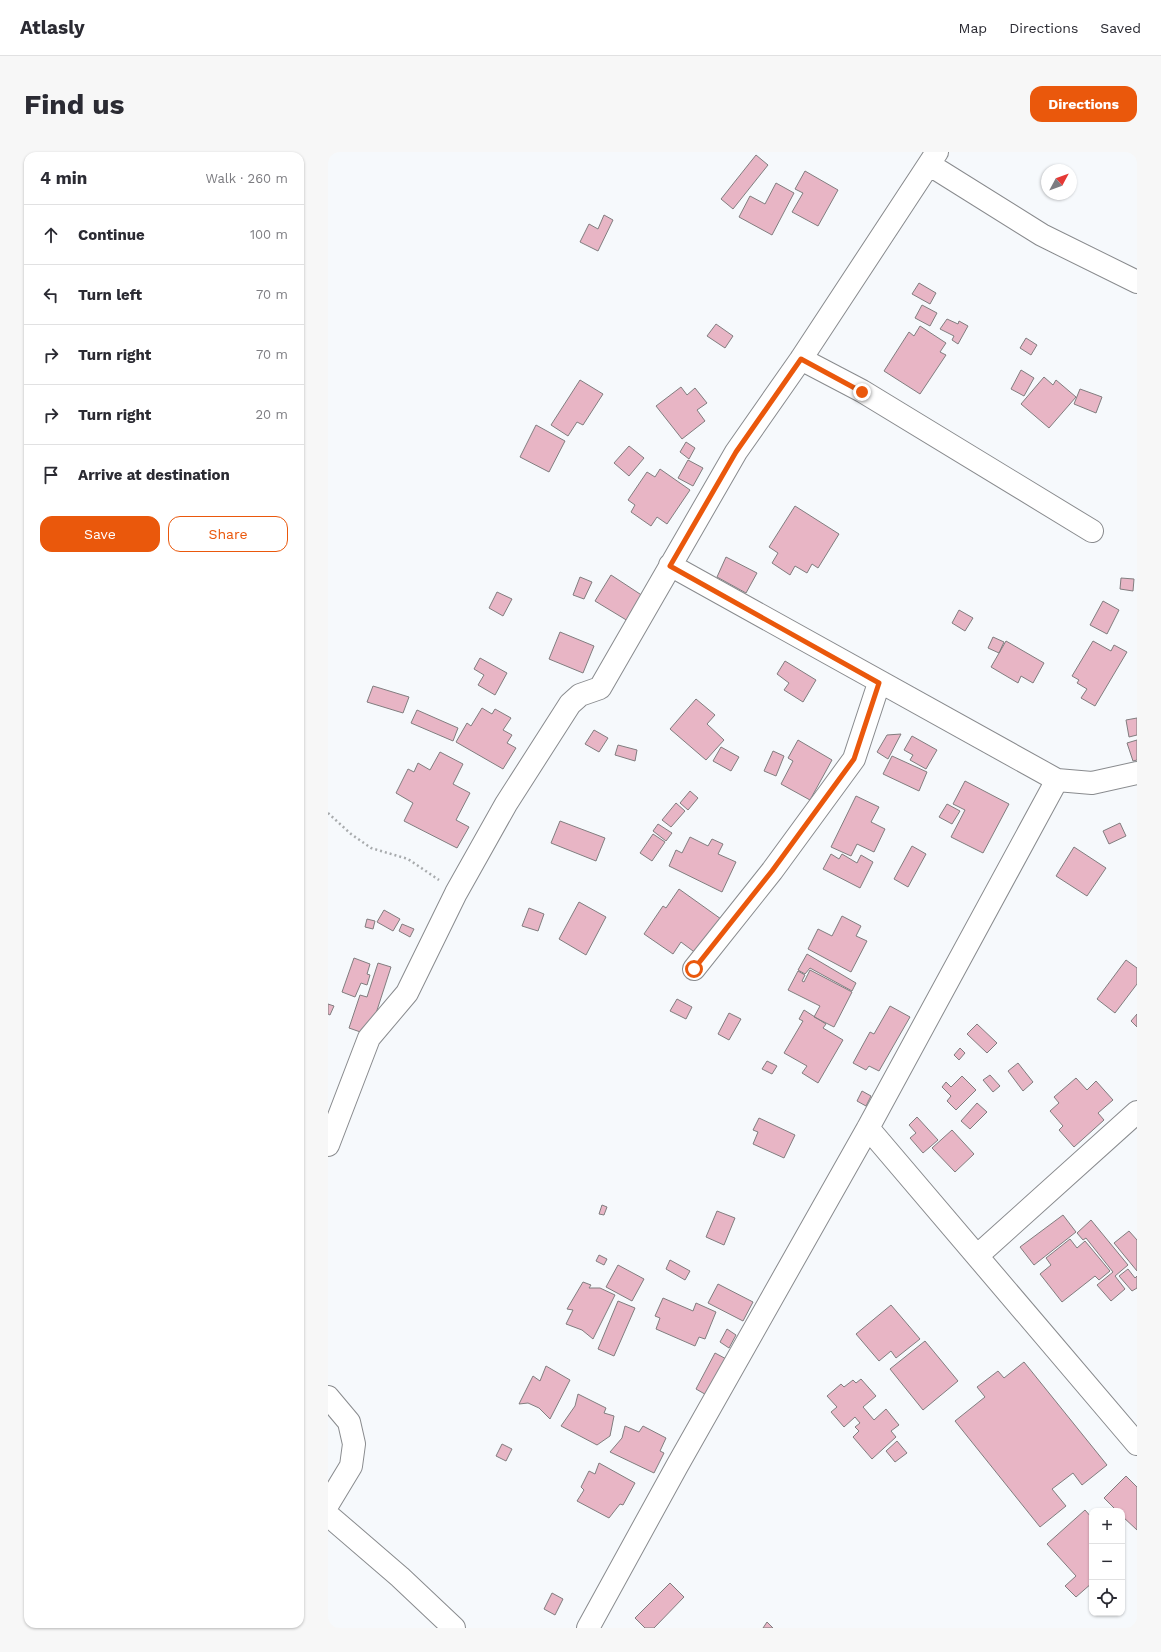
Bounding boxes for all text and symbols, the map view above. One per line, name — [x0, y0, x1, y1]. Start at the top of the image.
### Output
text: Atlasly — [20, 16, 85, 39]
text: Map — [959, 20, 987, 36]
text: Directions — [1009, 20, 1078, 36]
text: Saved — [1100, 20, 1141, 36]
button: Directions — [1030, 86, 1137, 122]
text: Find us — [24, 88, 124, 121]
north arrow — [1041, 164, 1077, 200]
text: 4 min — [40, 168, 87, 188]
text: Walk · 260 m — [205, 171, 288, 186]
icon: ahead — [40, 224, 62, 246]
text: Continue — [78, 226, 145, 244]
text: 100 m — [250, 227, 288, 242]
icon: left — [40, 284, 62, 306]
text: Turn left — [78, 286, 142, 304]
text: 70 m — [256, 287, 288, 302]
icon: right — [40, 344, 62, 366]
text: Turn right — [78, 346, 151, 364]
text: 70 m — [256, 347, 288, 362]
route end — [853, 383, 871, 401]
icon: right — [40, 404, 62, 426]
text: Turn right — [78, 406, 151, 424]
text: 20 m — [256, 407, 288, 422]
icon: arrive — [40, 464, 62, 486]
text: Arrive at destination — [78, 466, 230, 484]
button: Save — [40, 516, 160, 552]
button: Share — [168, 516, 288, 552]
route start — [685, 960, 703, 978]
map controls — [1089, 1508, 1125, 1616]
button: + — [1089, 1508, 1125, 1544]
button: − — [1089, 1544, 1125, 1580]
button: locate — [1089, 1580, 1125, 1616]

